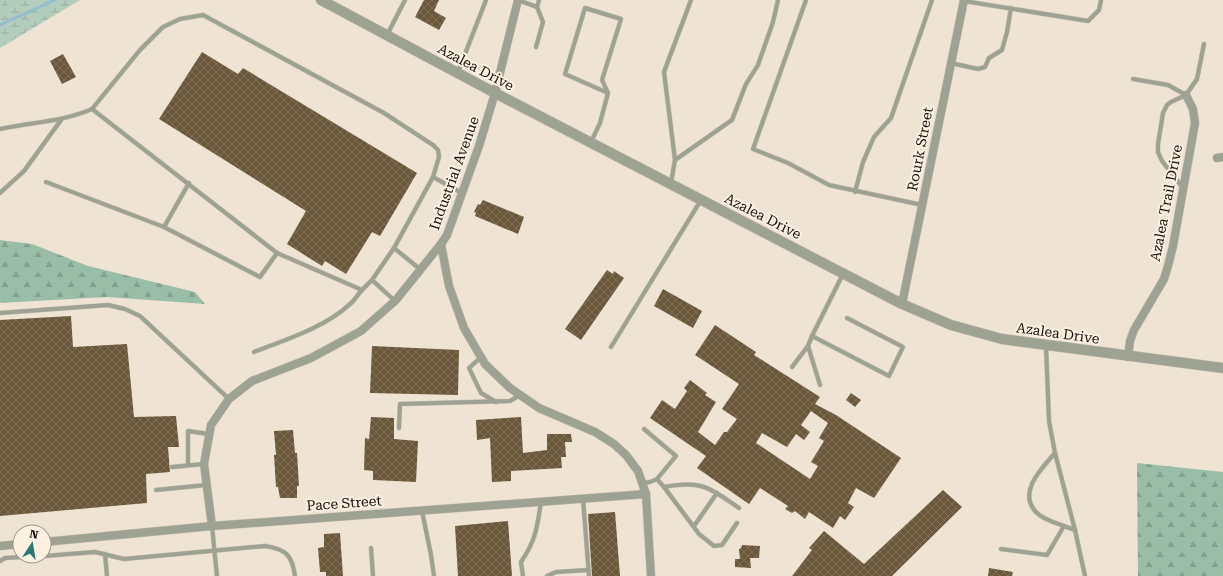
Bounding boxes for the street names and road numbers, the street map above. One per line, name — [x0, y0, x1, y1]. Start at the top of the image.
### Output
street label: Azalea Drive — [435, 40, 517, 94]
street label: Rourk Street — [904, 106, 936, 192]
street label: Industrial Avenue — [426, 114, 482, 232]
street label: Azalea Trail Drive — [1147, 143, 1185, 263]
street label: Azalea Drive — [722, 190, 804, 242]
street label: Azalea Drive — [1015, 319, 1101, 347]
street label: Pace Street — [306, 492, 382, 514]

